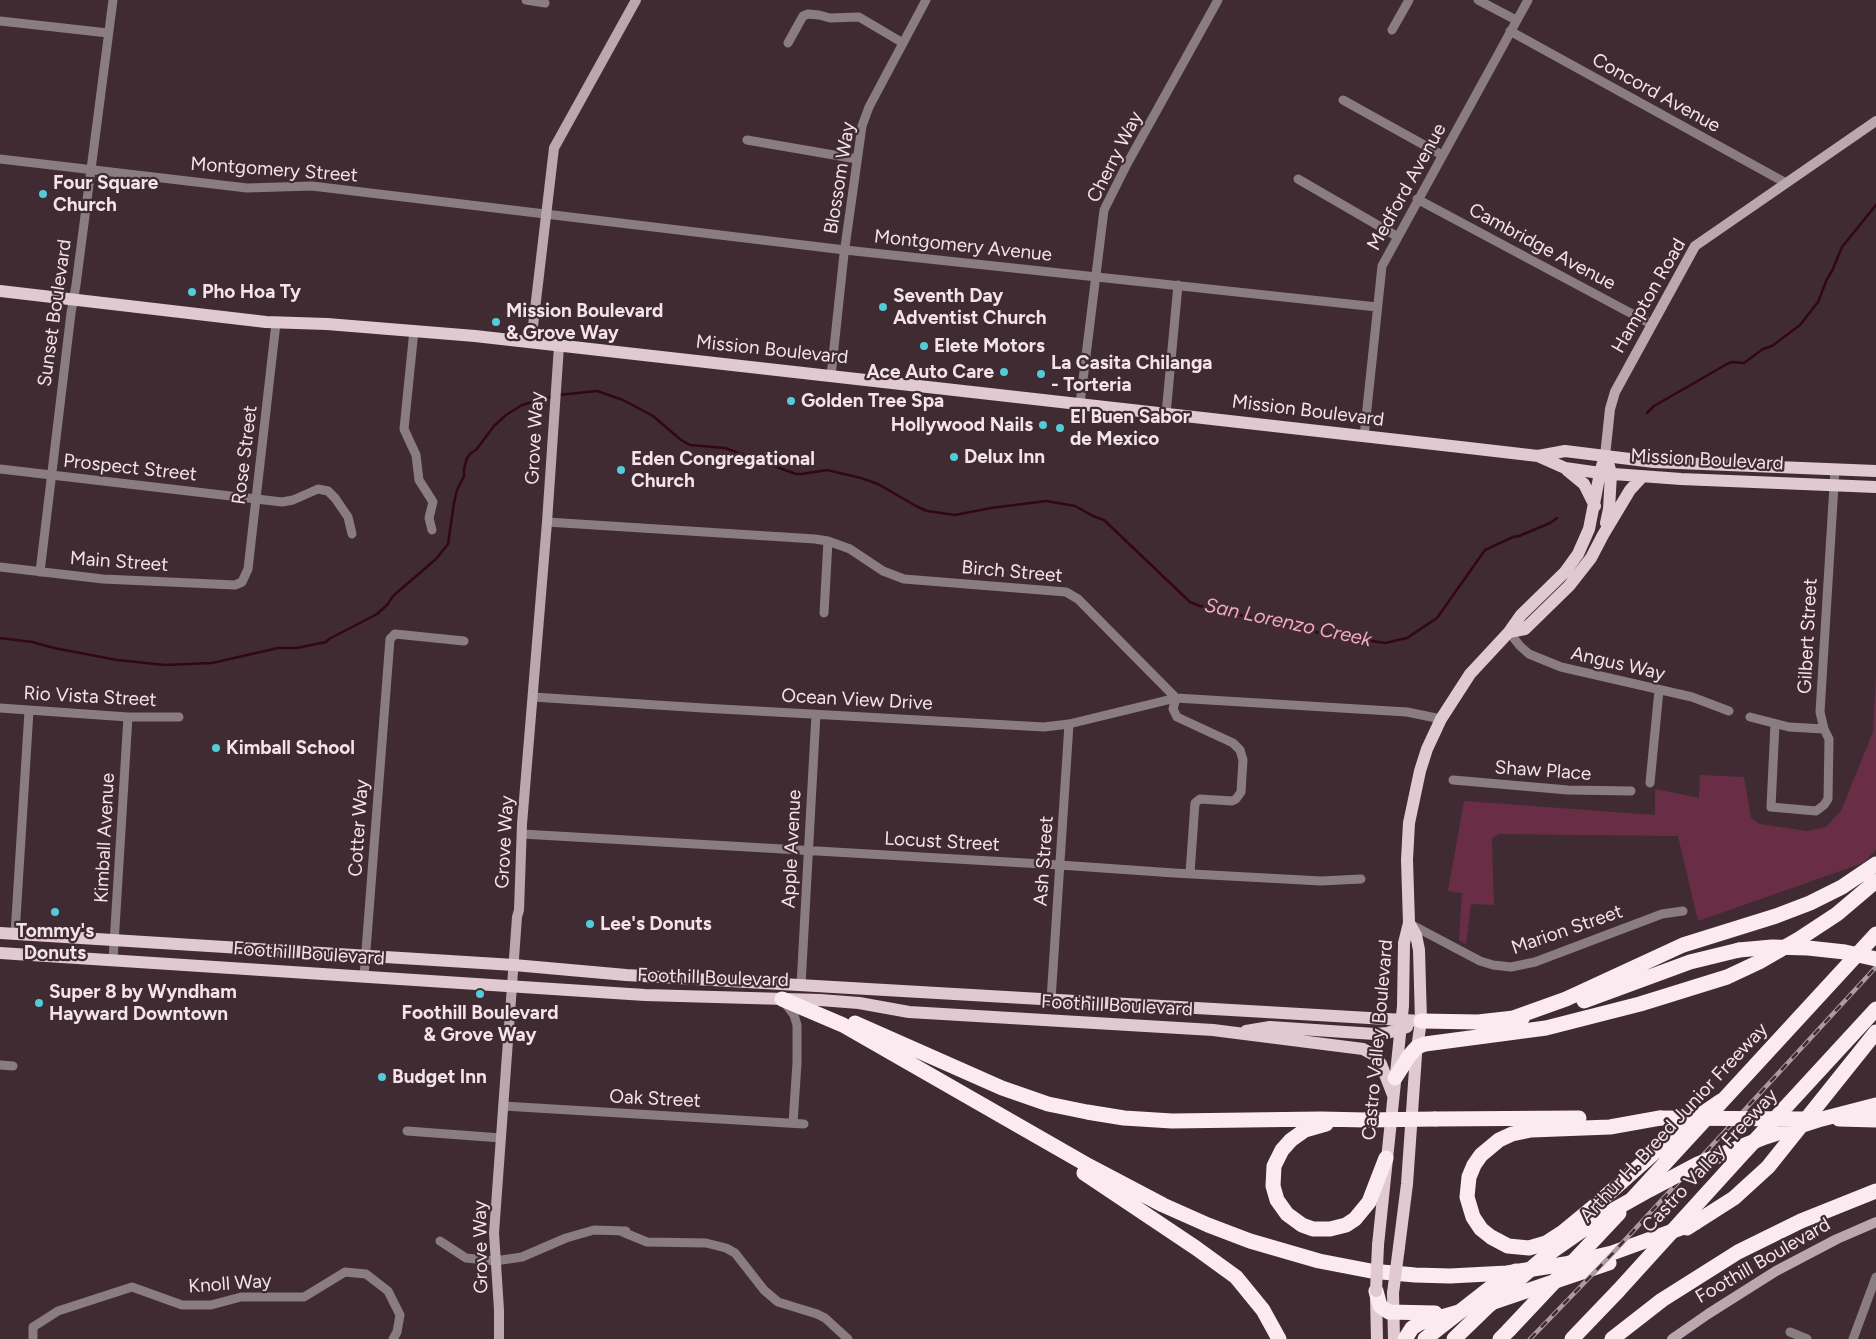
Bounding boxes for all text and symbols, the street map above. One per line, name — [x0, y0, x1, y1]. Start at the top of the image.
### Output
street label: Concord Avenue — [1588, 48, 1724, 138]
street label: Cherry Way — [1082, 108, 1148, 206]
street label: Medford Avenue — [1363, 119, 1451, 255]
street label: Blossom Way — [820, 120, 860, 236]
street label: Montgomery Street — [189, 153, 359, 187]
place label: Four Square Church — [53, 172, 158, 216]
marker: Four Square Church — [37, 188, 49, 200]
street label: Cambridge Avenue — [1465, 199, 1619, 295]
street label: Montgomery Avenue — [873, 225, 1053, 267]
street label: Hampton Road — [1607, 235, 1691, 357]
street label: Sunset Boulevard — [33, 238, 77, 388]
place label: Pho Hoa Ty — [202, 281, 301, 303]
place label: Seventh Day Adventist Church — [893, 285, 1047, 329]
marker: Pho Hoa Ty — [186, 286, 198, 298]
place label: Mission Boulevard & Grove Way — [506, 300, 663, 344]
marker: Seventh Day Adventist Church — [877, 301, 889, 313]
marker: Mission Boulevard & Grove Way — [490, 316, 502, 328]
street label: Mission Boulevard — [695, 331, 849, 369]
place label: Elete Motors — [934, 335, 1045, 357]
marker: Elete Motors — [918, 340, 930, 352]
place label: La Casita Chilanga - Torteria — [1051, 352, 1212, 396]
place label: Ace Auto Care — [866, 361, 994, 383]
marker: Ace Auto Care — [998, 366, 1010, 378]
marker: La Casita Chilanga - Torteria — [1035, 368, 1047, 380]
place label: Golden Tree Spa — [801, 390, 944, 412]
street label: Mission Boulevard — [1231, 390, 1385, 432]
street label: Grove Way — [521, 391, 549, 485]
marker: Golden Tree Spa — [785, 395, 797, 407]
street label: Rose Street — [228, 404, 262, 506]
place label: El Buen Sabor de Mexico — [1070, 406, 1190, 450]
place label: Hollywood Nails — [891, 414, 1033, 436]
marker: Hollywood Nails — [1037, 419, 1049, 431]
marker: El Buen Sabor de Mexico — [1054, 422, 1066, 434]
street label: Mission Boulevard — [1630, 445, 1784, 475]
place label: Delux Inn — [964, 446, 1045, 468]
place label: Eden Congregational Church — [631, 448, 815, 492]
street label: Prospect Street — [62, 450, 198, 486]
marker: Delux Inn — [948, 451, 960, 463]
marker: Eden Congregational Church — [615, 464, 627, 476]
street label: Main Street — [69, 547, 169, 577]
street label: Birch Street — [961, 556, 1063, 588]
street label: Gilbert Street — [1794, 577, 1822, 695]
water label: San Lorenzo Creek — [1202, 594, 1374, 652]
street label: Angus Way — [1569, 642, 1667, 686]
street label: Rio Vista Street — [23, 682, 157, 712]
street label: Ocean View Drive — [781, 685, 933, 715]
place label: Kimball School — [226, 737, 355, 759]
marker: Kimball School — [210, 742, 222, 754]
street label: Shaw Place — [1494, 756, 1592, 786]
street label: Kimball Avenue — [90, 772, 120, 904]
street label: Cotter Way — [344, 779, 374, 877]
street label: Apple Avenue — [778, 789, 806, 909]
street label: Grove Way — [491, 795, 519, 889]
street label: Ash Street — [1029, 815, 1059, 907]
street label: Locust Street — [884, 828, 1000, 856]
street label: Marion Street — [1508, 900, 1626, 960]
marker: Tommy's Donuts — [49, 906, 61, 918]
place label: Lee's Donuts — [600, 913, 712, 935]
marker: Lee's Donuts — [584, 918, 596, 930]
place label: Tommy's Donuts — [16, 920, 94, 964]
street label: Foothill Boulevard — [232, 937, 386, 971]
street label: Castro Valley Boulevard — [1358, 939, 1398, 1141]
street label: Foothill Boulevard — [637, 964, 789, 992]
place label: Super 8 by Wyndham Hayward Downtown — [49, 981, 237, 1025]
marker: Foothill Boulevard & Grove Way — [474, 988, 486, 1000]
street label: Foothill Boulevard — [1041, 991, 1193, 1021]
marker: Super 8 by Wyndham Hayward Downtown — [33, 997, 45, 1009]
place label: Foothill Boulevard & Grove Way — [402, 1002, 558, 1046]
street label: Arthur H. Breed Junior Freeway — [1575, 1018, 1773, 1228]
place label: Budget Inn — [392, 1066, 487, 1088]
marker: Budget Inn — [376, 1071, 388, 1083]
street label: Castro Valley Freeway — [1638, 1084, 1782, 1238]
street label: Oak Street — [609, 1085, 701, 1113]
street label: Grove Way — [469, 1200, 493, 1294]
street label: Foothill Boulevard — [1692, 1213, 1834, 1309]
street label: Knoll Way — [188, 1270, 272, 1298]

